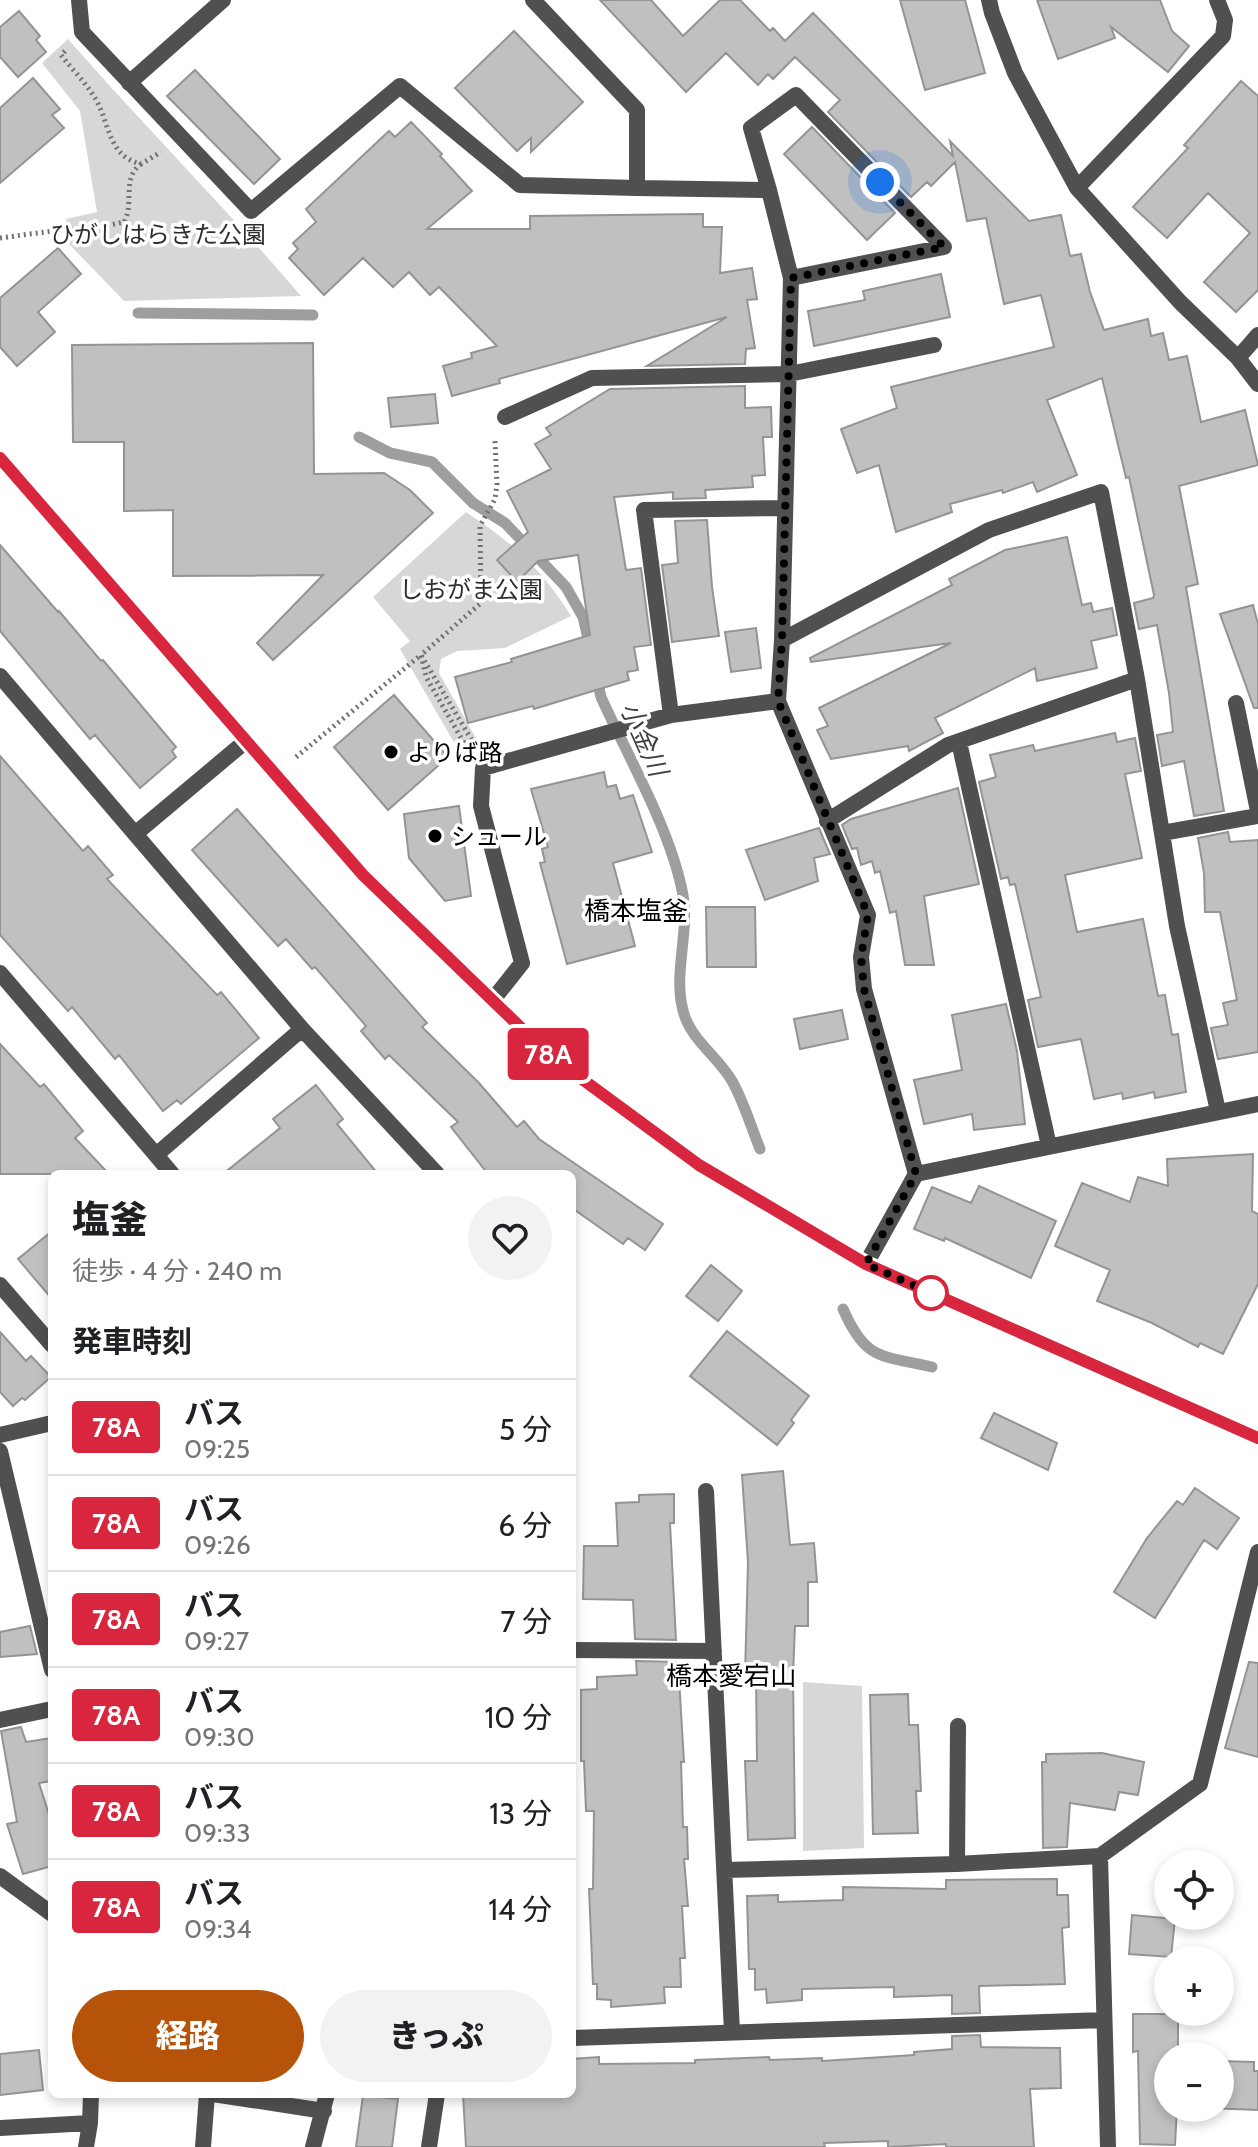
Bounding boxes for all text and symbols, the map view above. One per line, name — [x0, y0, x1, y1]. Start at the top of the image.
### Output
your location — [860, 162, 900, 202]
park label: ひがしはらきた公園 — [50, 220, 266, 249]
park label: しおがま公園 — [399, 575, 543, 604]
water label: 小金川 — [614, 697, 676, 784]
place label: よりば路 — [407, 738, 503, 767]
marker: よりば路 — [382, 743, 400, 761]
place label: シュール — [451, 822, 547, 851]
marker: シュール — [426, 827, 444, 845]
district label: 橋本塩釜 — [584, 895, 688, 927]
line badge: 78A — [502, 1028, 594, 1080]
text: 78A — [524, 1037, 572, 1071]
text: 塩釜 — [72, 1196, 148, 1243]
button: heart — [468, 1196, 552, 1280]
text: 徒歩 · 4 分 · 240 m — [72, 1255, 282, 1287]
unlabelled marker — [914, 1276, 948, 1310]
text: 発車時刻 — [72, 1323, 192, 1360]
text: バス — [184, 1395, 244, 1432]
text: 78A — [92, 1410, 140, 1444]
text: 5 分 — [499, 1411, 552, 1448]
text: 09:25 — [184, 1433, 250, 1465]
text: バス — [184, 1491, 244, 1528]
text: 78A — [92, 1506, 140, 1540]
text: 6 分 — [498, 1507, 552, 1544]
text: 09:26 — [184, 1529, 251, 1561]
text: バス — [184, 1587, 244, 1624]
text: 78A — [92, 1602, 140, 1636]
text: 7 分 — [500, 1603, 552, 1640]
text: 09:27 — [184, 1625, 249, 1657]
district label: 橋本愛宕山 — [666, 1660, 796, 1692]
text: バス — [184, 1683, 244, 1720]
text: 78A — [92, 1698, 140, 1732]
text: 10 分 — [485, 1699, 552, 1736]
text: 09:30 — [184, 1721, 255, 1753]
text: バス — [184, 1779, 244, 1816]
text: 78A — [92, 1794, 140, 1828]
text: 13 分 — [489, 1795, 552, 1832]
text: 09:33 — [184, 1817, 250, 1849]
map controls — [1154, 1850, 1234, 2122]
button: locate — [1154, 1850, 1234, 1930]
text: バス — [184, 1875, 244, 1912]
text: 78A — [92, 1890, 140, 1924]
text: 14 分 — [488, 1891, 552, 1928]
text: 09:34 — [184, 1913, 251, 1945]
button: + — [1154, 1946, 1234, 2026]
button: 経路 — [72, 1990, 304, 2082]
button: きっぷ — [320, 1990, 552, 2082]
button: − — [1154, 2042, 1234, 2122]

